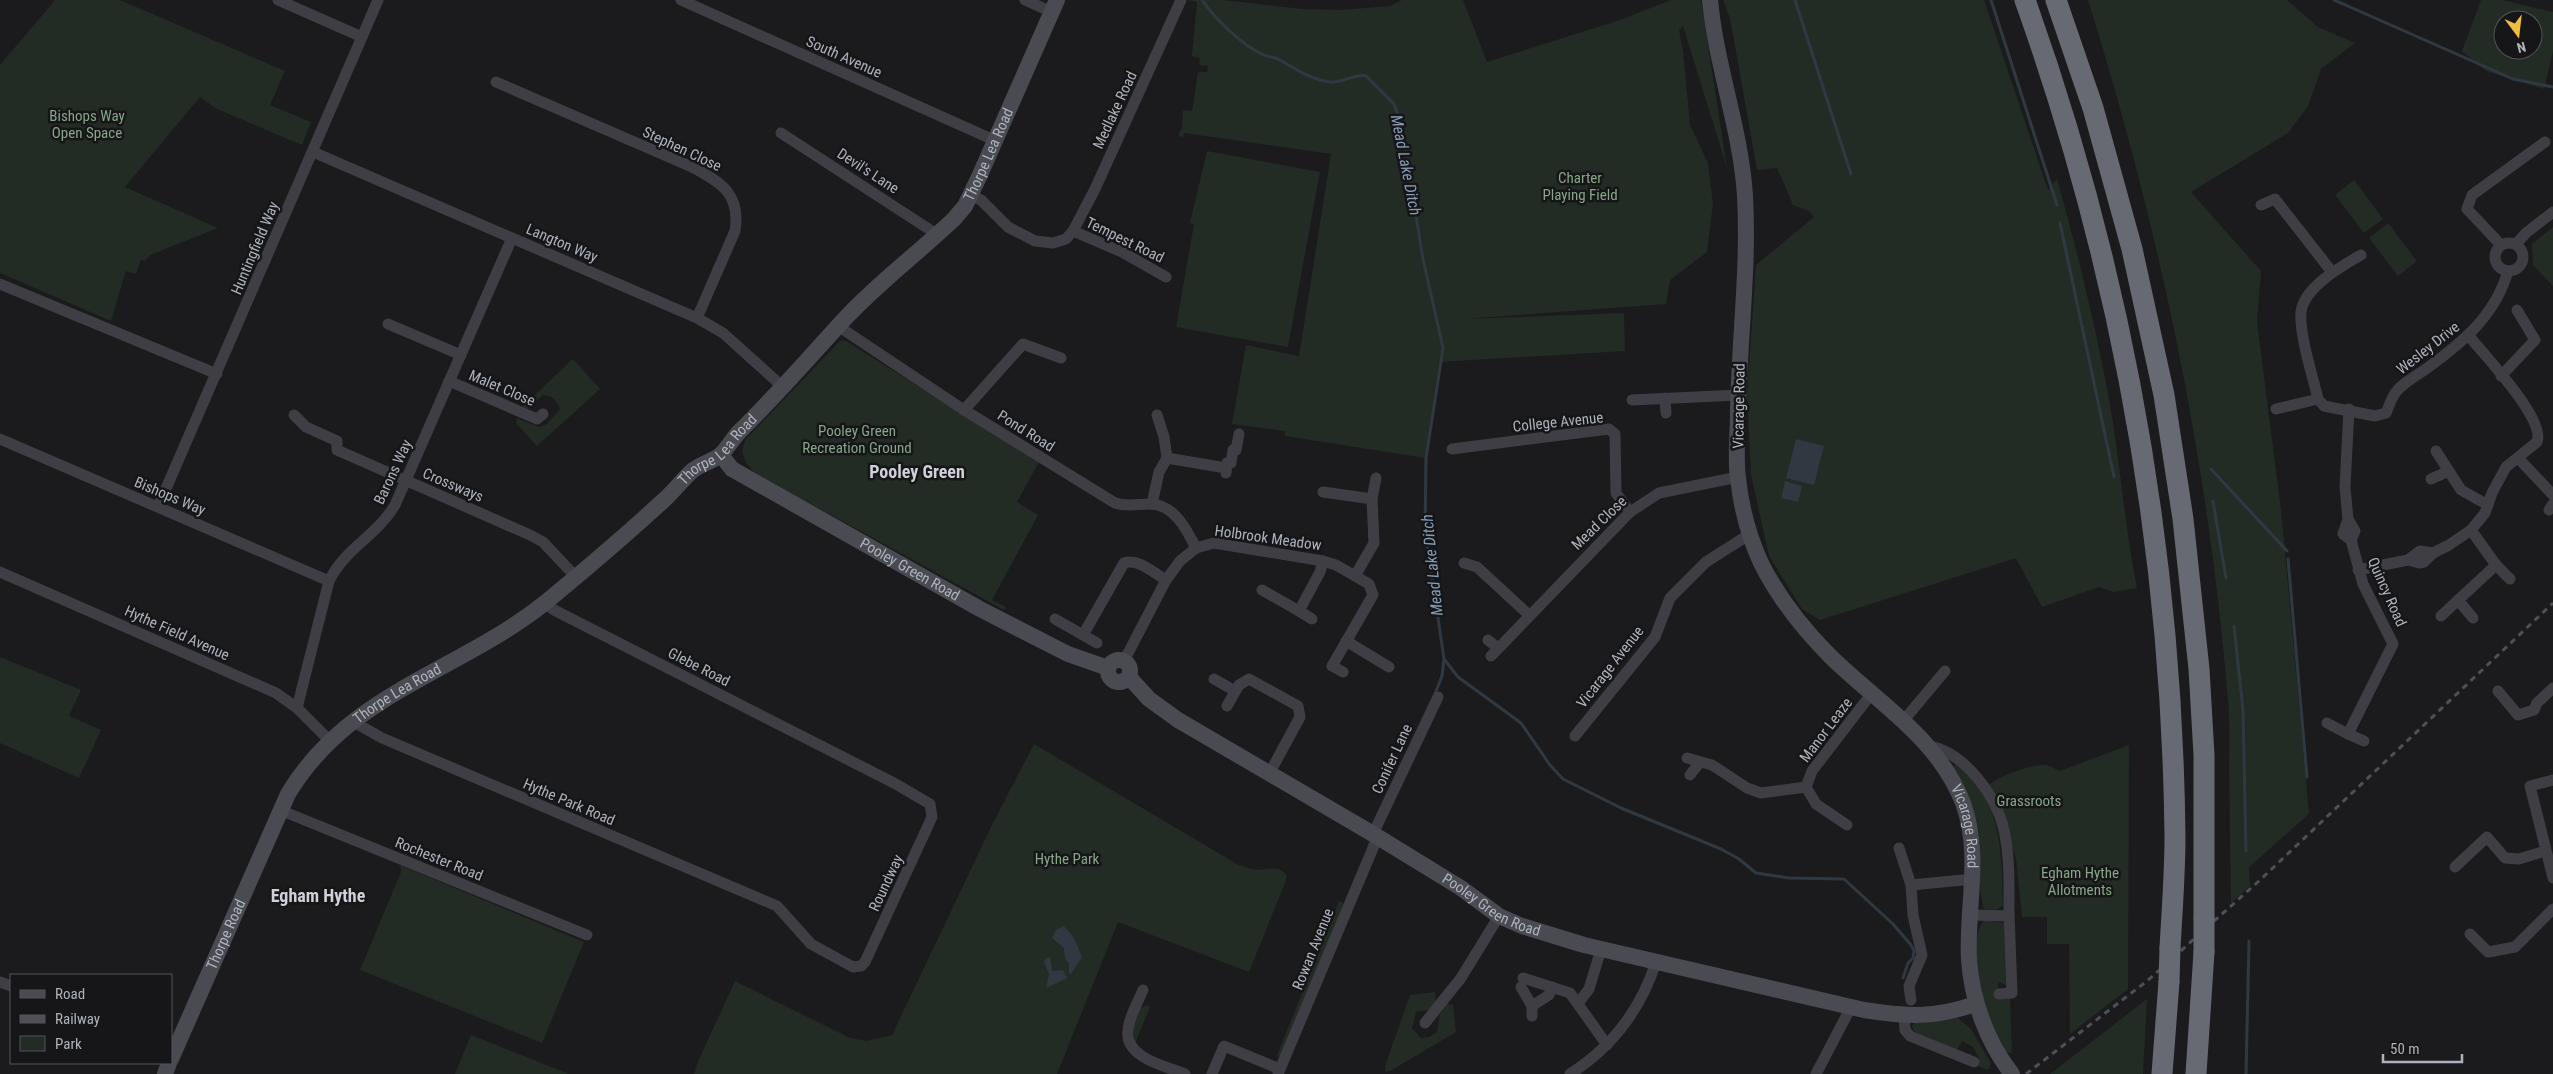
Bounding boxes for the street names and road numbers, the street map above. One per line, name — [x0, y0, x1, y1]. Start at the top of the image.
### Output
street label: South Avenue — [803, 32, 885, 82]
street label: Medlake Road — [1089, 68, 1141, 152]
street label: Thorpe Lea Road — [960, 105, 1017, 204]
street label: Stephen Close — [640, 123, 724, 175]
street label: Devil's Lane — [834, 144, 902, 198]
street label: Huntingfield Way — [227, 199, 283, 297]
street label: Tempest Road — [1083, 213, 1167, 267]
street label: Langton Way — [523, 220, 601, 266]
street label: Wesley Drive — [2393, 318, 2463, 378]
street label: Vicarage Road — [1729, 363, 1749, 449]
street label: Malet Close — [466, 366, 538, 410]
street label: Pond Road — [994, 406, 1058, 456]
street label: College Avenue — [1512, 408, 1604, 436]
street label: Thorpe Lea Road — [674, 410, 761, 489]
street label: Barons Way — [370, 437, 416, 507]
street label: Crossways — [420, 464, 486, 506]
street label: Bishops Way — [132, 473, 208, 519]
street label: Mead Close — [1568, 492, 1630, 554]
street label: Holbrook Meadow — [1213, 522, 1323, 554]
street label: Pooley Green Road — [857, 534, 963, 605]
street label: Quincy Road — [2364, 555, 2410, 629]
street label: Hythe Field Avenue — [122, 602, 232, 664]
street label: Vicarage Avenue — [1573, 623, 1647, 711]
street label: Glebe Road — [665, 644, 733, 690]
street label: Thorpe Lea Road — [350, 660, 444, 727]
street label: Manor Leaze — [1796, 694, 1856, 766]
street label: Conifer Lane — [1368, 721, 1416, 797]
street label: Hythe Park Road — [520, 775, 618, 829]
street label: Vicarage Road — [1947, 781, 1981, 868]
street label: Rochester Road — [392, 833, 486, 885]
street label: Roundway — [865, 852, 907, 914]
street label: Pooley Green Road — [1439, 870, 1543, 940]
street label: Thorpe Road — [203, 897, 249, 973]
street label: Rowan Avenue — [1288, 906, 1338, 992]

